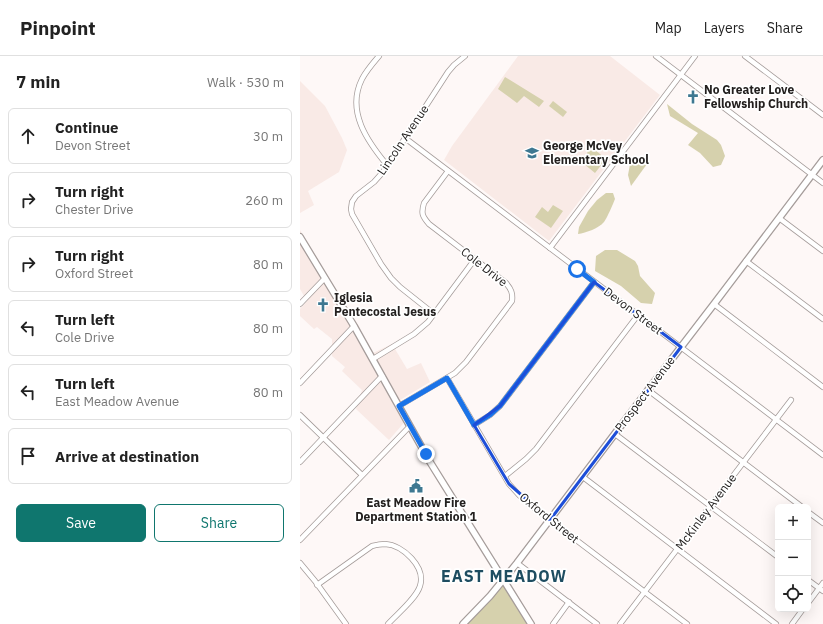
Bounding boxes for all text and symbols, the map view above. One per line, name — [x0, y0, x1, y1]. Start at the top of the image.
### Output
text: Pinpoint — [20, 16, 96, 40]
text: Map — [655, 19, 682, 37]
text: Layers — [704, 19, 745, 37]
text: Share — [767, 19, 803, 37]
text: 7 min — [16, 71, 60, 93]
text: Walk · 530 m — [207, 74, 284, 91]
place label: No Greater Love Fellowship Church — [704, 82, 808, 111]
church icon: No Greater Love Fellowship Church — [685, 89, 701, 105]
street label: Lincoln Avenue — [374, 101, 432, 178]
text: Continue — [55, 118, 119, 137]
icon: ahead — [17, 125, 39, 147]
text: 30 m — [253, 128, 283, 145]
text: Devon Street — [55, 137, 130, 154]
place label: George McVey Elementary School — [543, 138, 649, 167]
school or university icon: George McVey Elementary School — [524, 145, 540, 161]
text: Turn right — [55, 182, 124, 201]
icon: right — [17, 189, 39, 211]
text: 260 m — [245, 192, 283, 209]
text: Chester Drive — [55, 201, 134, 218]
street label: Cole Drive — [458, 244, 511, 290]
text: Turn right — [55, 246, 124, 265]
icon: right — [17, 253, 39, 275]
text: 80 m — [253, 256, 283, 273]
route start — [568, 260, 586, 278]
text: Oxford Street — [55, 265, 133, 282]
street label: Devon Street — [601, 284, 666, 338]
place label: Iglesia Pentecostal Jesus — [334, 290, 436, 319]
church icon: Iglesia Pentecostal Jesus — [315, 297, 331, 313]
text: Turn left — [55, 310, 115, 329]
icon: left — [17, 317, 39, 339]
text: 80 m — [253, 320, 283, 337]
text: Cole Drive — [55, 329, 114, 346]
street label: Prospect Avenue — [611, 353, 678, 434]
text: Turn left — [55, 374, 115, 393]
icon: left — [17, 381, 39, 403]
text: 80 m — [253, 384, 283, 401]
text: East Meadow Avenue — [55, 393, 179, 410]
icon: arrive — [17, 445, 39, 467]
route end — [417, 445, 435, 463]
text: Arrive at destination — [55, 447, 199, 466]
street label: McKinley Avenue — [672, 470, 739, 553]
public building icon: East Meadow Fire Department Station 1 — [408, 478, 424, 494]
street label: Oxford Street — [517, 489, 582, 546]
place label: East Meadow Fire Department Station 1 — [355, 495, 477, 524]
button: Save — [16, 504, 146, 542]
button: Share — [154, 504, 284, 542]
map controls — [775, 504, 811, 612]
button: + — [775, 504, 811, 540]
button: − — [775, 540, 811, 576]
district label: EAST MEADOW — [441, 566, 567, 586]
button: locate — [775, 576, 811, 612]

